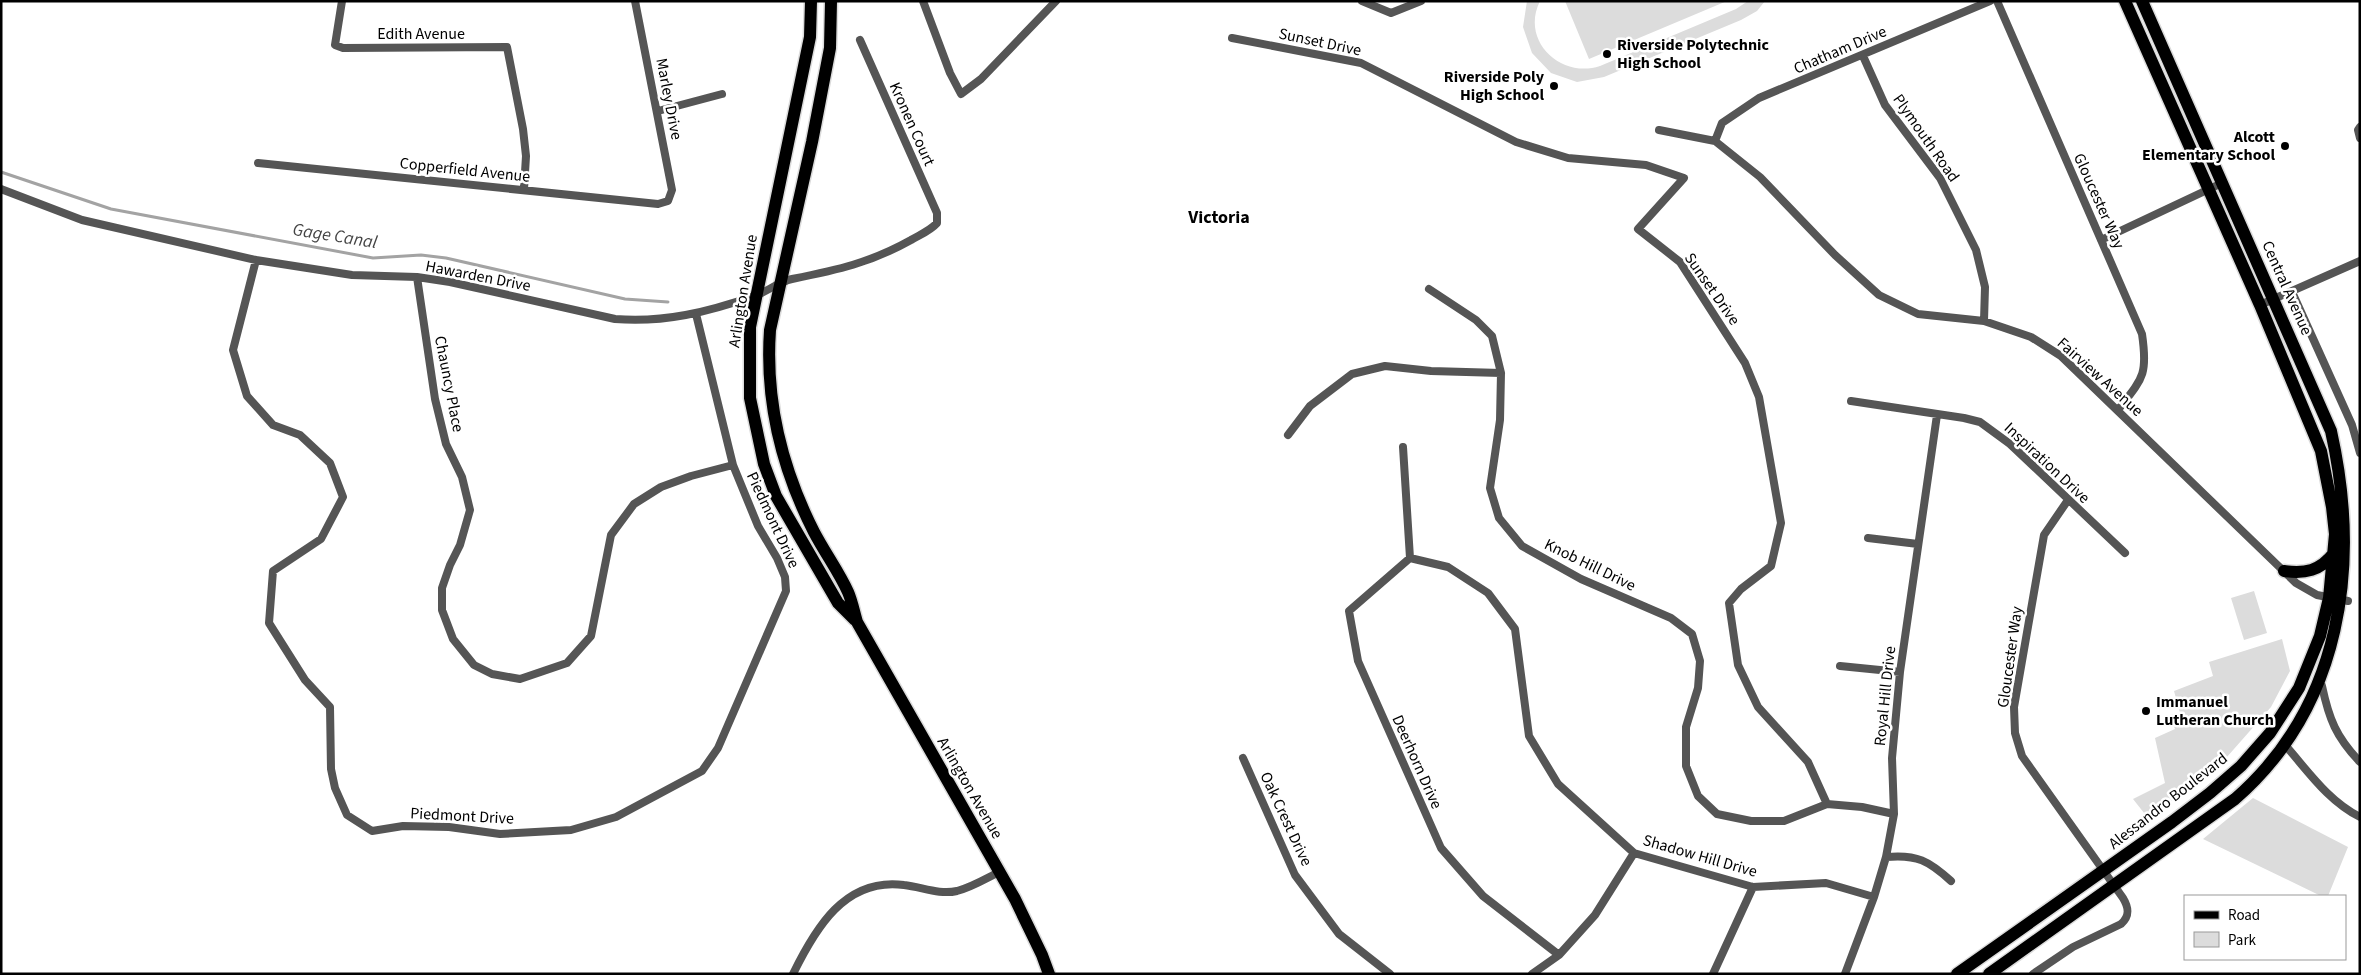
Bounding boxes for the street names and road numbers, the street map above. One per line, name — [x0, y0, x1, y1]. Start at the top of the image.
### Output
street label: Chatham Drive — [1790, 21, 1890, 79]
street label: Edith Avenue — [377, 23, 465, 45]
street label: Sunset Drive — [1277, 23, 1363, 61]
street label: Marley Drive — [650, 56, 688, 142]
street label: Kronen Court — [884, 79, 940, 170]
street label: Plymouth Road — [1887, 90, 1965, 186]
street label: Gloucester Way — [2068, 150, 2130, 253]
street label: Copperfield Avenue — [399, 152, 531, 188]
street label: Arlington Avenue — [723, 233, 763, 349]
street label: Central Avenue — [2256, 237, 2318, 339]
street label: Sunset Drive — [1679, 248, 1745, 330]
street label: Hawarden Drive — [424, 255, 533, 297]
street label: Fairview Avenue — [2052, 332, 2148, 422]
street label: Chauncy Place — [429, 334, 469, 434]
street label: Inspiration Drive — [1999, 417, 2095, 509]
street label: Piedmont Drive — [741, 468, 805, 572]
street label: Knob Hill Drive — [1541, 533, 1639, 597]
street label: Gloucester Way — [1992, 604, 2028, 709]
street label: Royal Hill Drive — [1869, 645, 1901, 747]
street label: Deerhorn Drive — [1386, 711, 1448, 813]
street label: Arlington Avenue — [932, 733, 1008, 843]
street label: Alessandro Boulevard — [2104, 748, 2232, 854]
street label: Oak Crest Drive — [1254, 768, 1318, 870]
street label: Piedmont Drive — [410, 802, 514, 830]
street label: Shadow Hill Drive — [1640, 829, 1760, 883]

